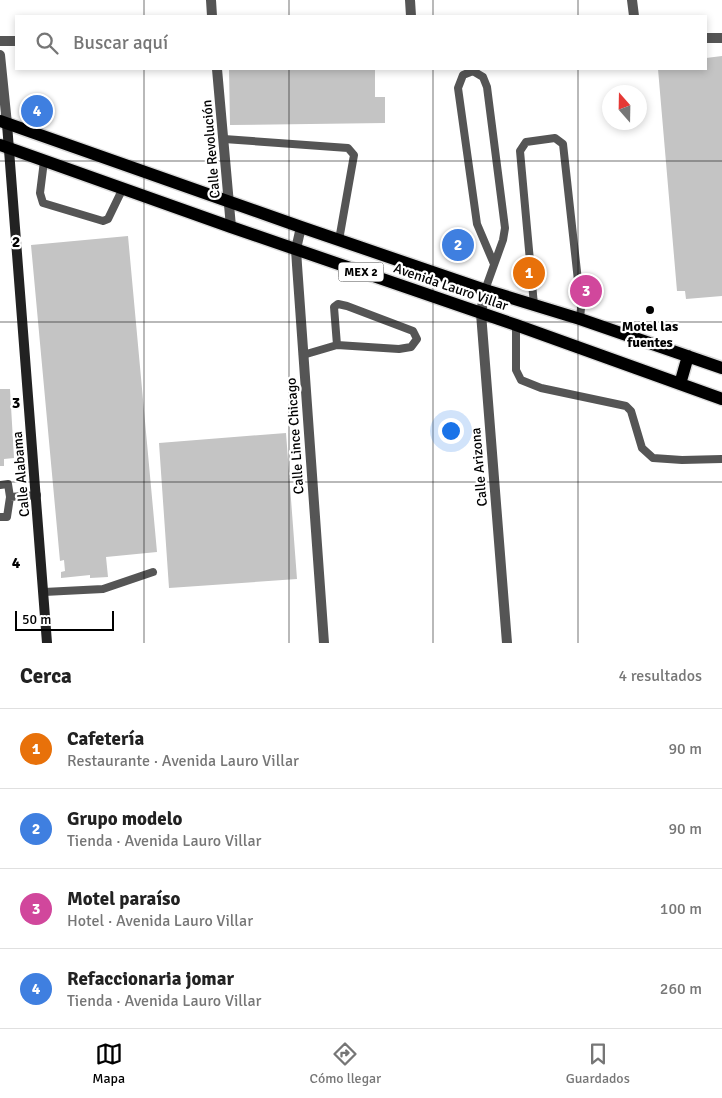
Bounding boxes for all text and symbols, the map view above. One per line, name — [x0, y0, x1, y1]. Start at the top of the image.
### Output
search box — [15, 15, 707, 70]
icon: search — [33, 29, 61, 57]
text: Buscar aquí — [73, 31, 168, 55]
north arrow — [602, 85, 647, 130]
pin: 4 — [21, 92, 53, 130]
street label: Calle Revolución — [198, 99, 224, 199]
pin: 2 — [442, 226, 474, 264]
text: 2 — [12, 232, 20, 252]
pin: 1 — [513, 254, 545, 292]
street label: Avenida Lauro Villar — [392, 259, 511, 315]
road number: MEX 2 — [338, 262, 384, 282]
pin: 3 — [570, 272, 602, 310]
marker: Motel las fuentes — [644, 304, 656, 316]
place label: Motel las fuentes — [622, 318, 678, 351]
street label: Calle Lince Chicago — [282, 377, 308, 495]
text: 3 — [12, 393, 20, 413]
your location — [438, 418, 464, 444]
street label: Calle Arizona — [467, 427, 491, 507]
street label: Calle Alabama — [9, 430, 33, 518]
text: 4 — [12, 553, 21, 573]
scale bar — [15, 608, 114, 631]
text: 50 m — [22, 611, 51, 628]
text: Cerca — [20, 663, 72, 689]
text: 4 resultados — [619, 666, 702, 686]
text: Cafetería — [67, 727, 144, 751]
text: 1 — [32, 739, 40, 759]
text: 90 m — [668, 739, 702, 759]
text: Restaurante · Avenida Lauro Villar — [67, 751, 299, 771]
text: Grupo modelo — [67, 807, 182, 831]
text: 2 — [32, 819, 40, 839]
text: 90 m — [668, 819, 702, 839]
text: Tienda · Avenida Lauro Villar — [67, 831, 261, 851]
text: Motel paraíso — [67, 887, 180, 911]
text: 3 — [32, 899, 40, 919]
text: 100 m — [660, 899, 702, 919]
text: Hotel · Avenida Lauro Villar — [67, 911, 253, 931]
text: Refaccionaria jomar — [67, 967, 234, 991]
text: 4 — [32, 979, 40, 999]
text: 260 m — [660, 979, 702, 999]
text: Tienda · Avenida Lauro Villar — [67, 991, 261, 1011]
tab: Mapa — [92, 1040, 125, 1087]
tab: Cómo llegar — [310, 1040, 381, 1087]
tab: Guardados — [566, 1040, 630, 1087]

